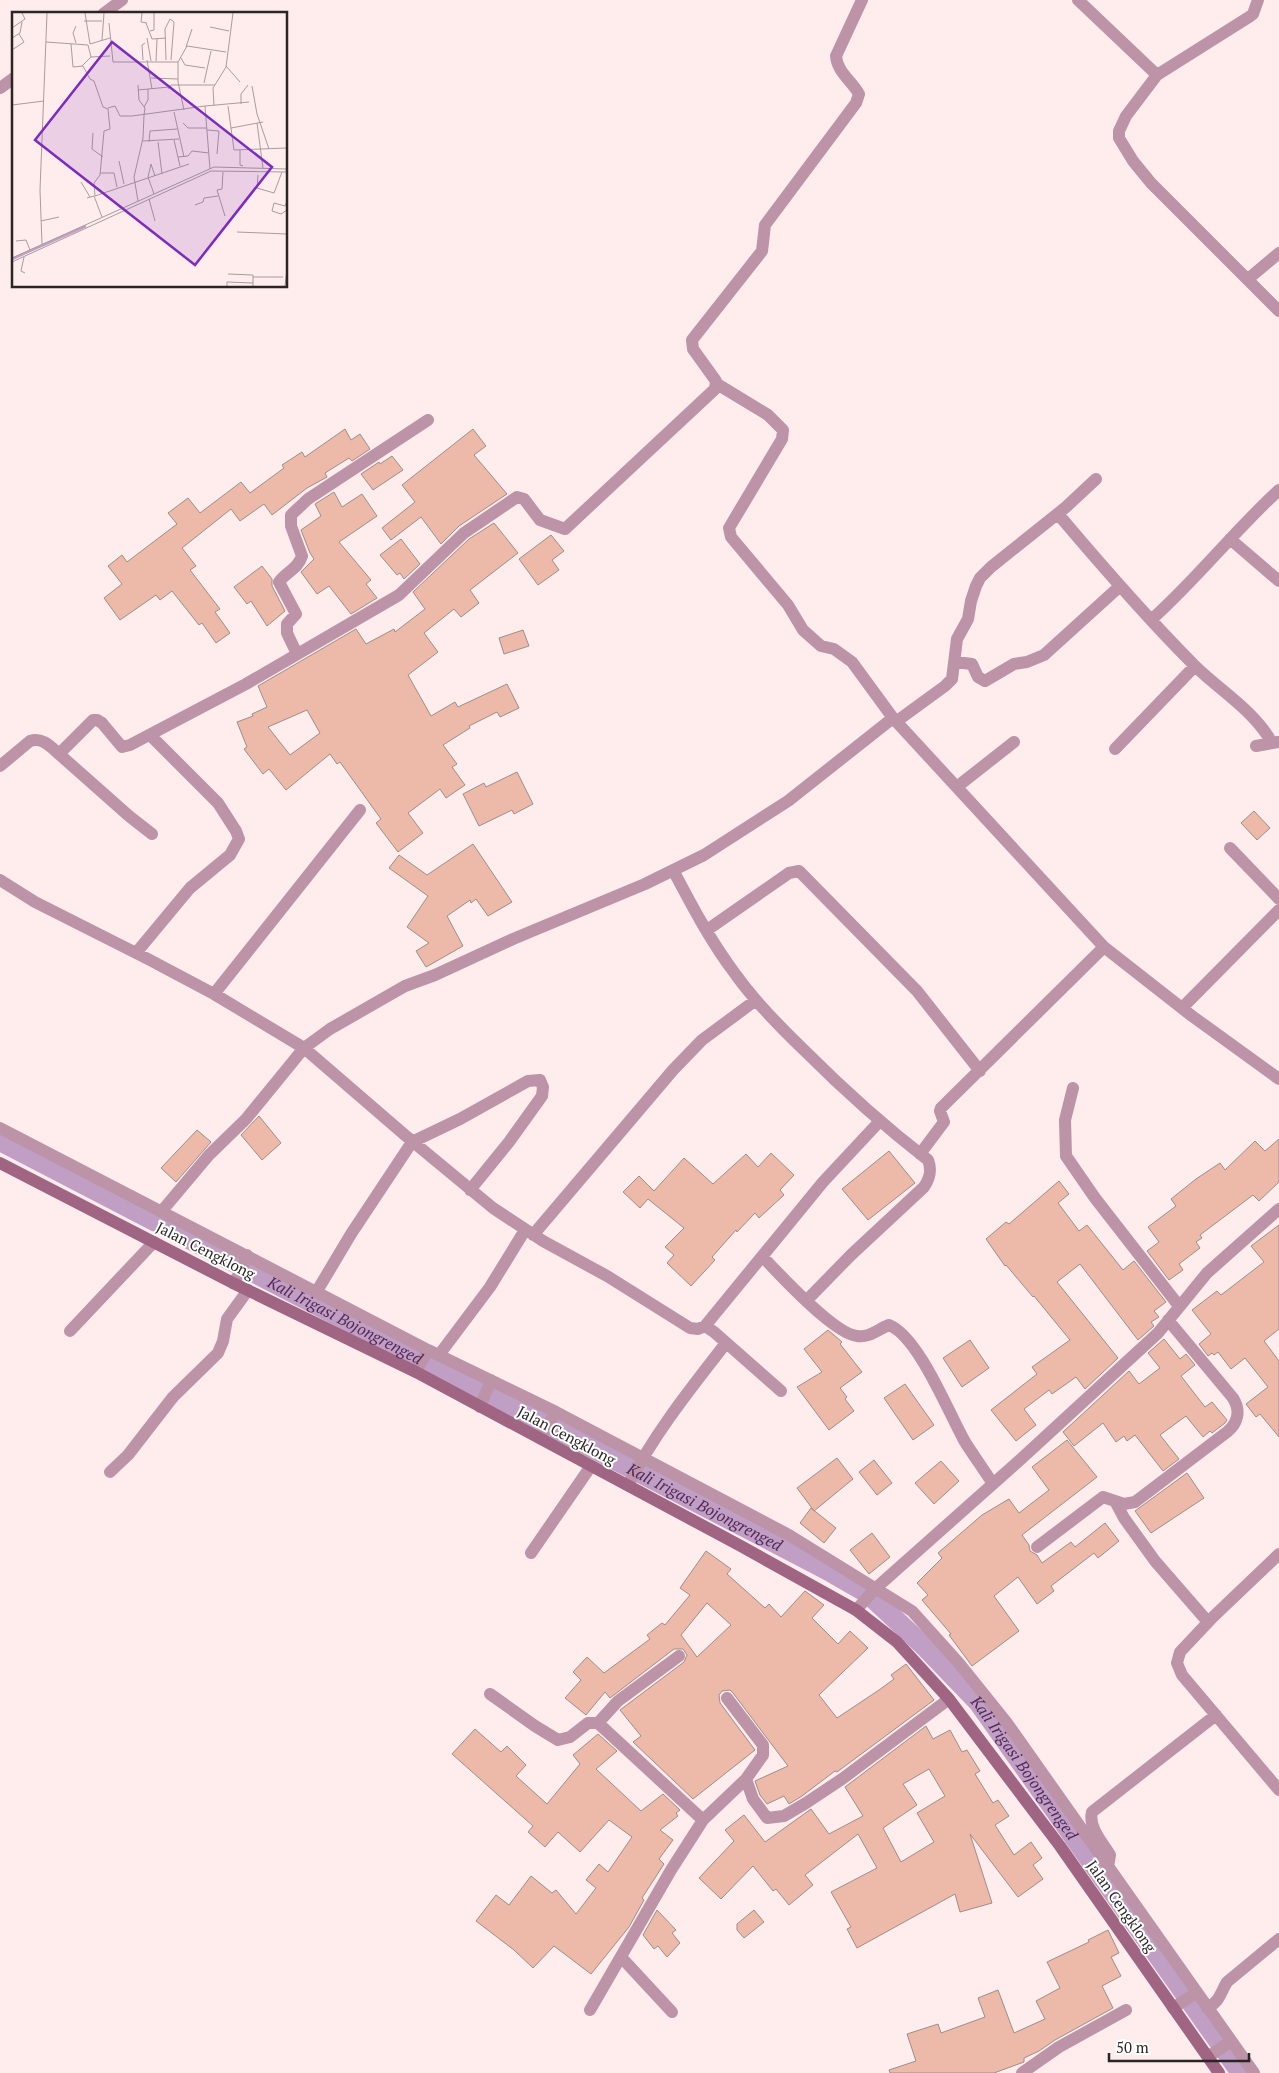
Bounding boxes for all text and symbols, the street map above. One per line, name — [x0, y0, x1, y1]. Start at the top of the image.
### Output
inset map — [12, 12, 288, 288]
street label: Jalan Cengklong — [153, 1216, 260, 1284]
water label: Kali Irigasi Bojongrenged — [263, 1270, 427, 1370]
street label: Jalan Cengklong — [514, 1401, 620, 1470]
water label: Kali Irigasi Bojongrenged — [623, 1457, 786, 1556]
water label: Kali Irigasi Bojongrenged — [966, 1690, 1083, 1845]
street label: Jalan Cengklong — [1083, 1856, 1162, 1957]
scale bar — [1109, 2030, 1249, 2062]
text: 50 m — [1116, 2037, 1149, 2057]

